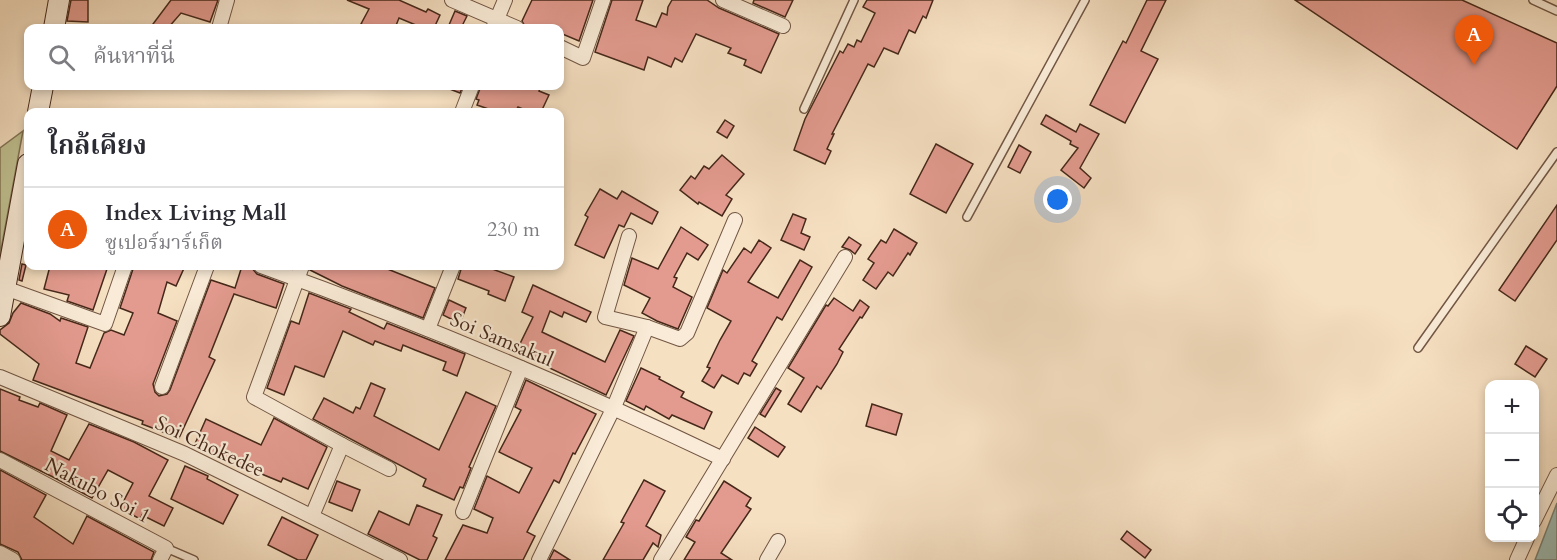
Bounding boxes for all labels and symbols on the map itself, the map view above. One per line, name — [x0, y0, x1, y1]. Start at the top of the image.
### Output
pin: A — [1454, 16, 1494, 65]
your location — [1043, 185, 1072, 214]
street label: Soi Samsakul — [446, 306, 557, 373]
street label: Soi Chokedee — [151, 409, 269, 484]
street label: Nakubo Soi 1 — [40, 451, 155, 530]

